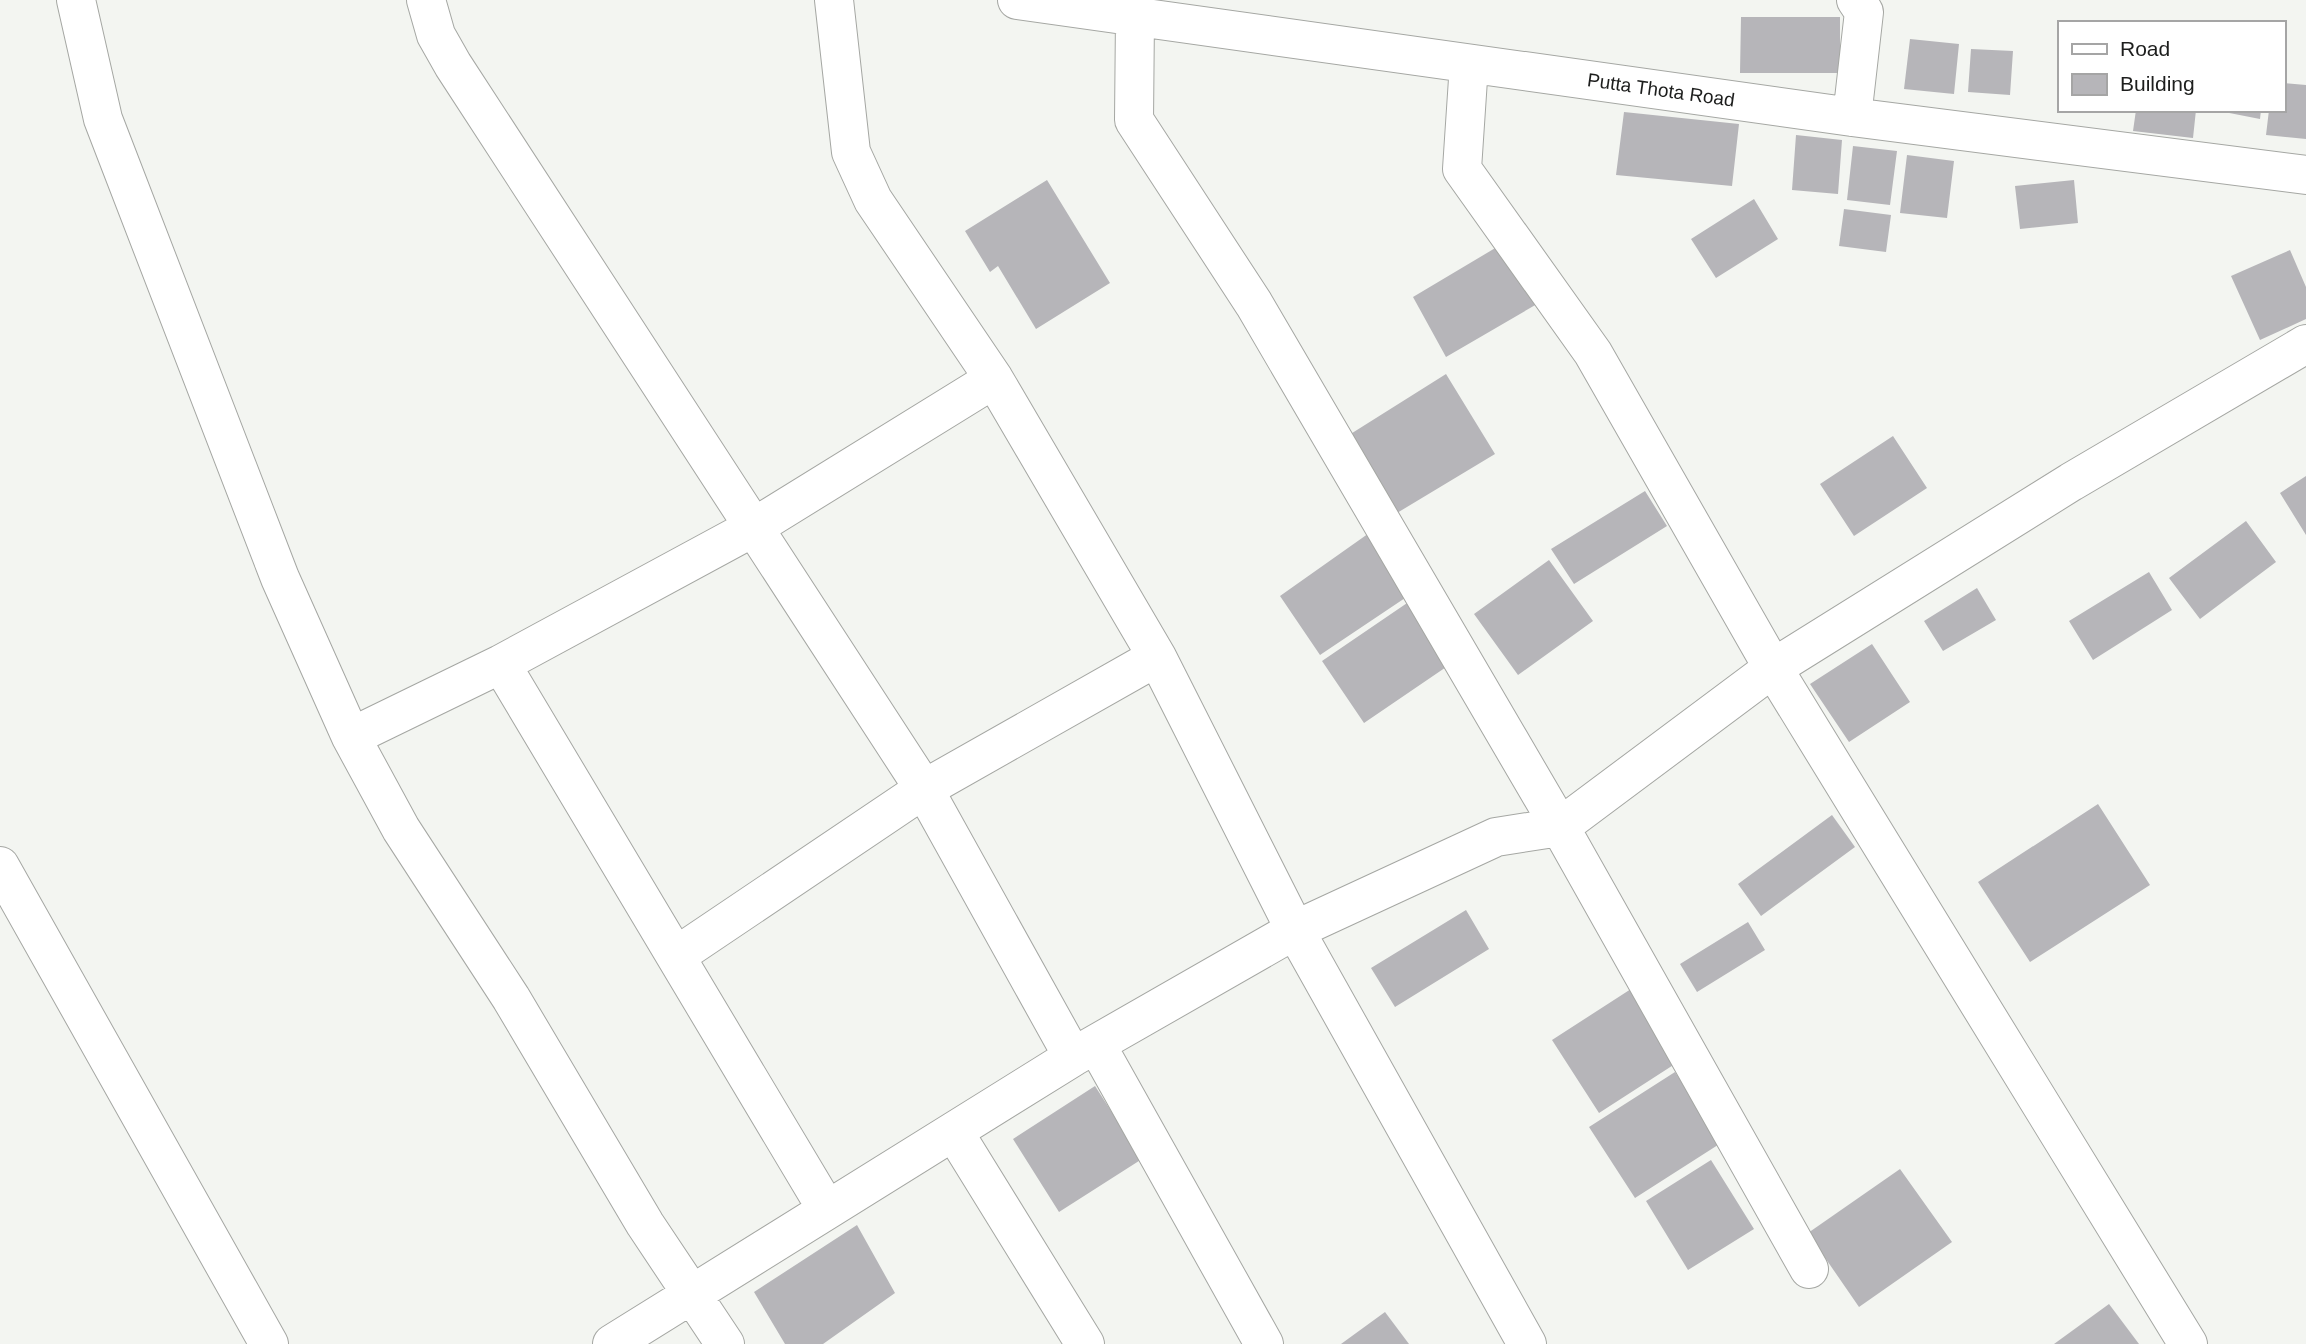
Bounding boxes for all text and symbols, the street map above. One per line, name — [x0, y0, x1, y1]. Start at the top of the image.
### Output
legend — [2058, 21, 2285, 112]
text: Road — [2120, 37, 2170, 60]
street label: Putta Thota Road — [1586, 69, 1736, 111]
text: Building — [2120, 72, 2195, 95]

